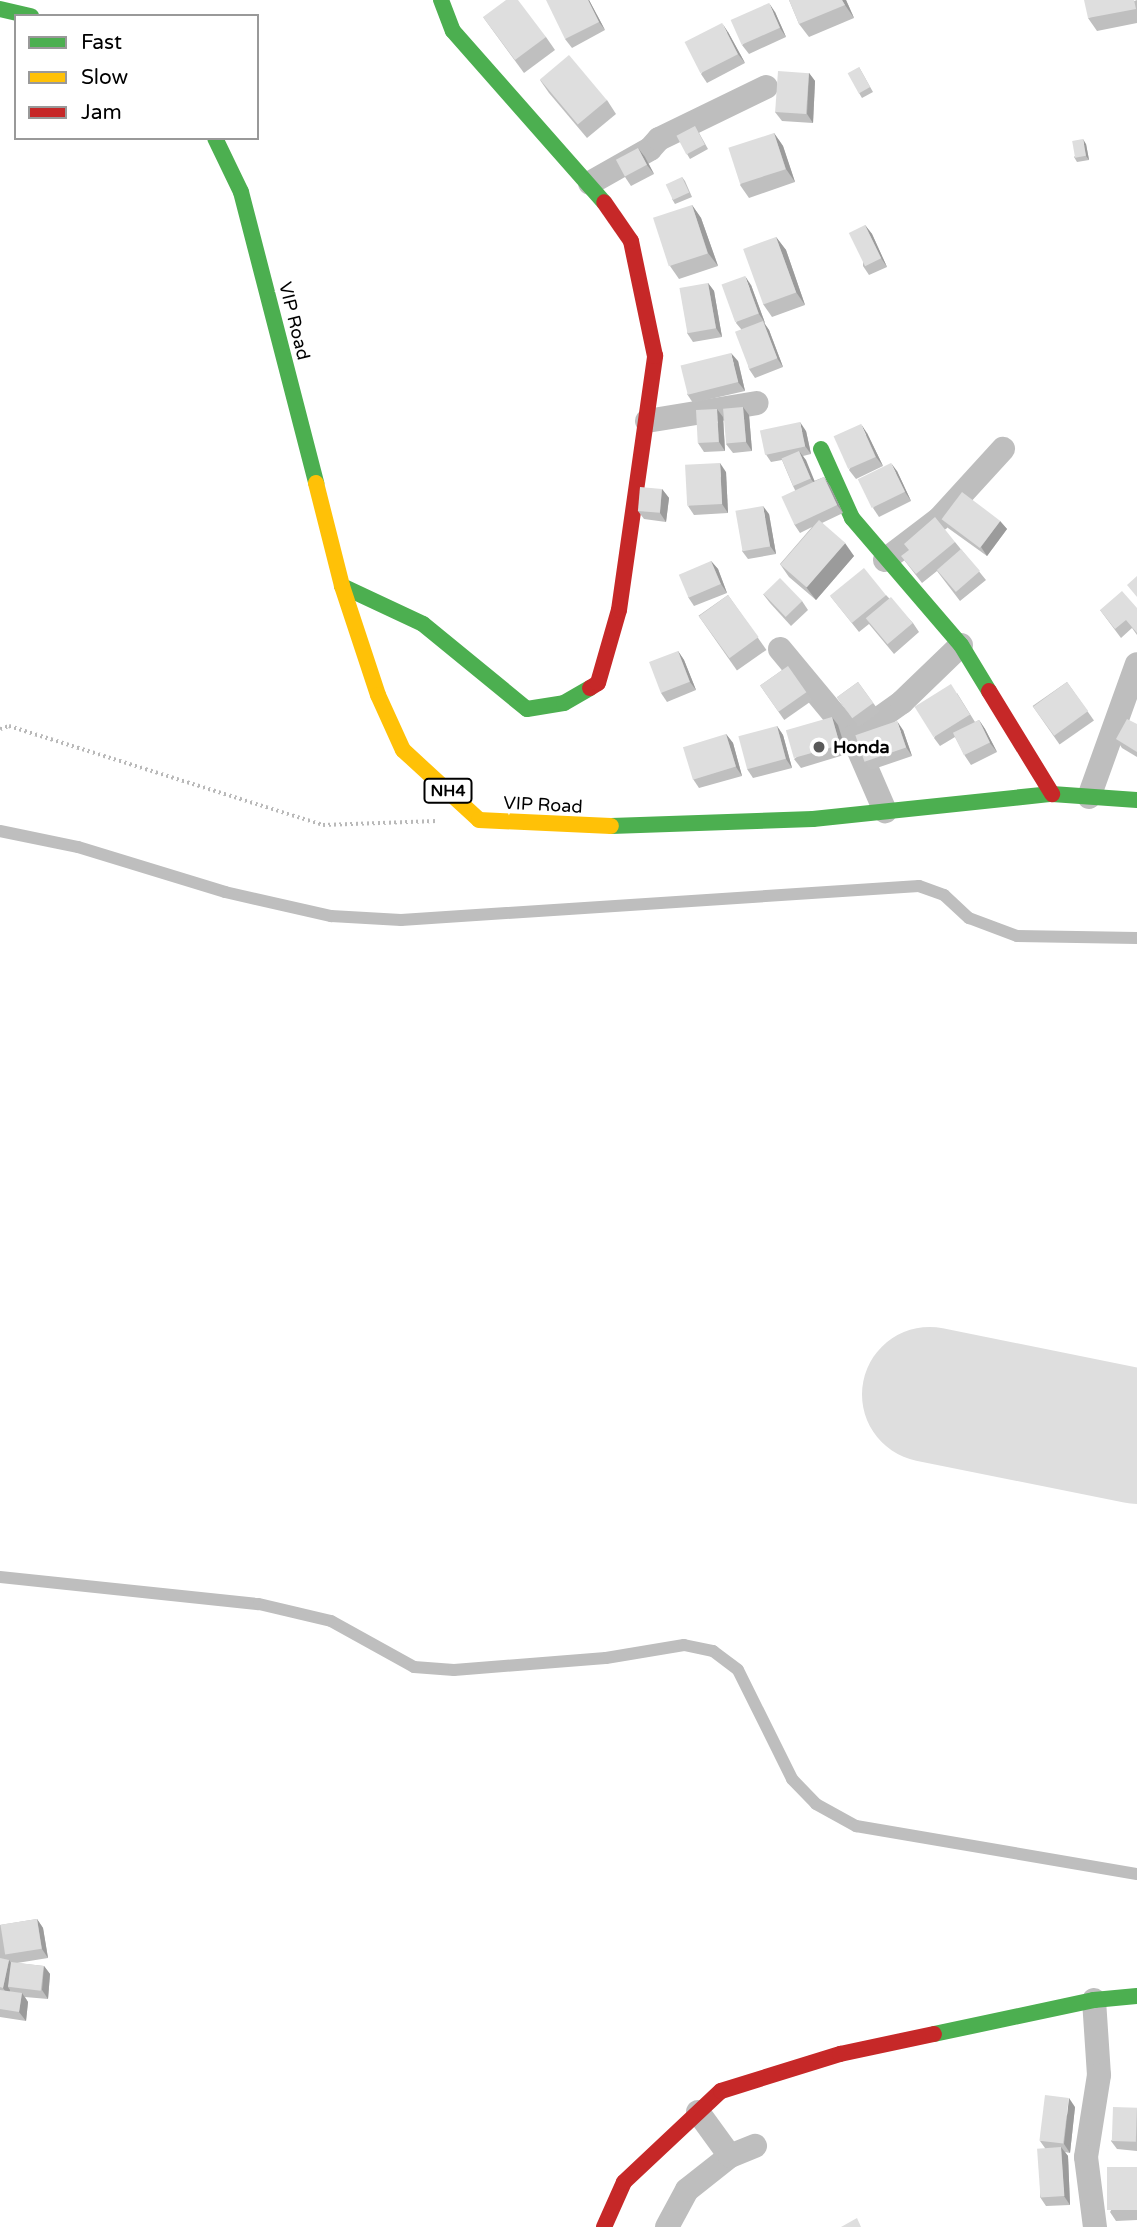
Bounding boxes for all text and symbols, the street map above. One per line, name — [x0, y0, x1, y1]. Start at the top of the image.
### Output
legend — [14, 14, 259, 140]
text: Fast — [81, 30, 122, 55]
text: Slow — [81, 65, 128, 90]
text: Jam — [81, 100, 122, 125]
street label: VIP Road — [274, 280, 314, 362]
place label: Honda — [833, 736, 890, 758]
marker: Honda — [811, 739, 827, 755]
road number: NH4 — [424, 778, 472, 804]
street label: VIP Road — [503, 792, 583, 818]

